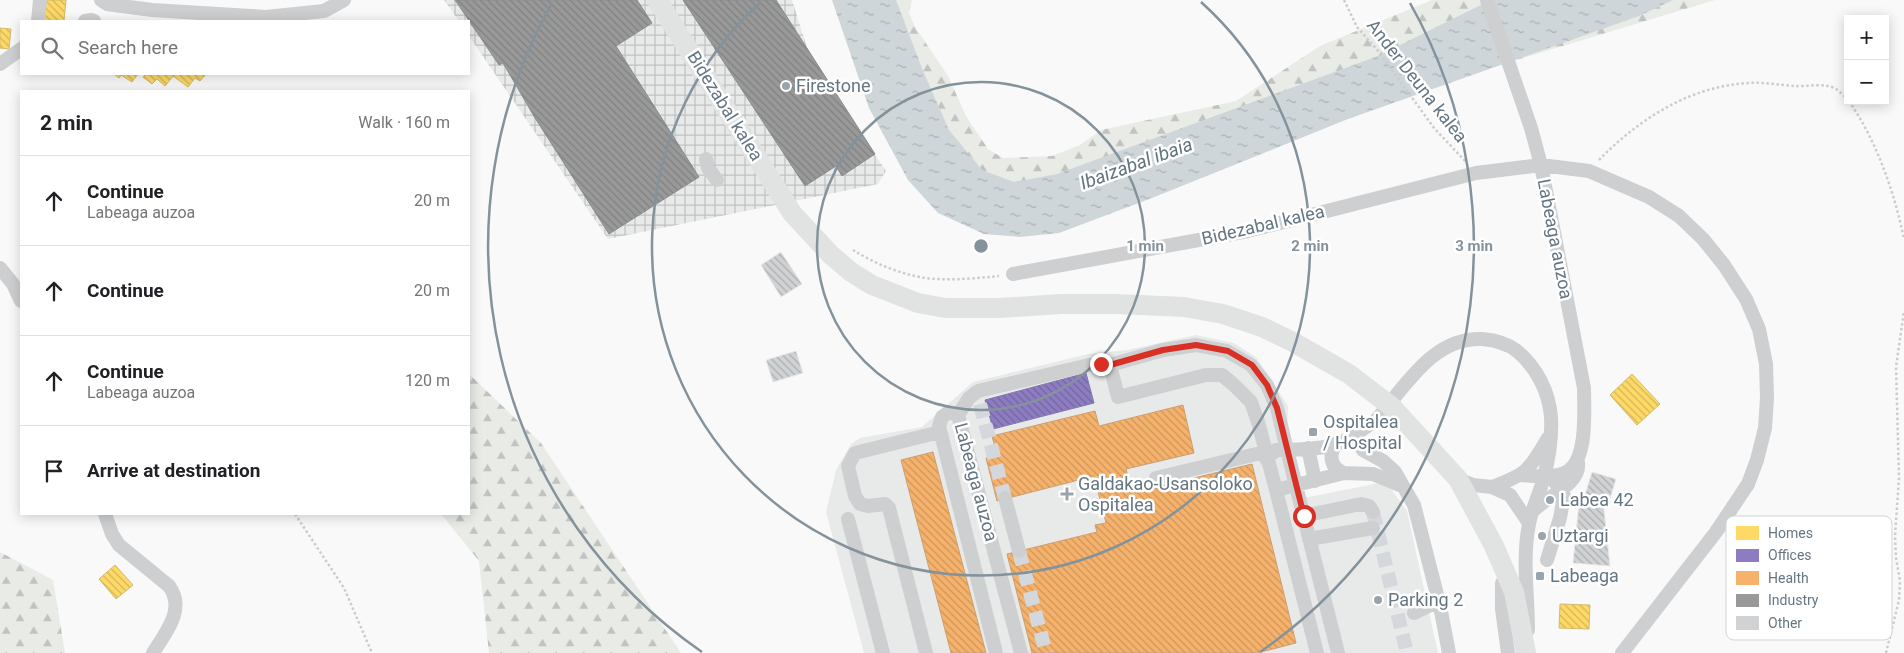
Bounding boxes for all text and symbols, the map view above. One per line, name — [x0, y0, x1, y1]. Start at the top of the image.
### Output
street label: Ander Deuna kalea — [1363, 15, 1472, 146]
map controls — [1844, 15, 1889, 105]
button: + — [1844, 15, 1889, 60]
search box — [20, 20, 470, 75]
icon: search — [38, 34, 66, 62]
text: Search here — [78, 36, 178, 59]
street label: Bidezabal kalea — [683, 47, 768, 164]
button: − — [1844, 60, 1889, 105]
place label: Firestone — [796, 75, 871, 96]
marker: Firestone — [780, 80, 792, 92]
text: 2 min — [40, 111, 93, 135]
text: Walk · 160 m — [358, 113, 450, 132]
water label: Ibaizabal ibaia — [1077, 132, 1196, 194]
street label: Labeaga auzoa — [1534, 177, 1577, 301]
text: Continue — [87, 180, 164, 203]
icon: ahead — [40, 187, 68, 215]
text: 20 m — [414, 191, 450, 210]
street label: Bidezabal kalea — [1199, 200, 1326, 249]
text: Labeaga auzoa — [87, 203, 195, 222]
centre of rings — [972, 237, 990, 255]
text: 1 min — [1126, 237, 1164, 255]
text: 2 min — [1291, 237, 1329, 255]
text: 3 min — [1455, 237, 1493, 255]
icon: ahead — [40, 277, 68, 305]
text: Continue — [87, 279, 164, 302]
text: 20 m — [414, 281, 450, 300]
route end — [1090, 353, 1113, 376]
text: Continue — [87, 360, 164, 383]
icon: ahead — [40, 367, 68, 395]
text: 120 m — [405, 371, 450, 390]
text: Labeaga auzoa — [87, 383, 195, 402]
place label: Ospitalea / Hospital — [1323, 411, 1402, 453]
street label: Labeaga auzoa — [951, 420, 1002, 543]
marker: Ospitalea / Hospital — [1307, 426, 1319, 438]
icon: arrive — [40, 457, 68, 485]
text: Arrive at destination — [87, 459, 260, 482]
place label: Galdakao-Usansoloko Ospitalea — [1078, 473, 1253, 515]
marker: Galdakao-Usansoloko Ospitalea — [1060, 487, 1074, 501]
place label: Labea 42 — [1560, 489, 1634, 510]
marker: Labea 42 — [1544, 494, 1556, 506]
route start — [1293, 505, 1316, 528]
legend — [1726, 516, 1892, 640]
place label: Uztargi — [1552, 525, 1609, 546]
text: Homes — [1768, 525, 1813, 541]
marker: Uztargi — [1536, 530, 1548, 542]
text: Offices — [1768, 547, 1812, 563]
place label: Labeaga — [1550, 565, 1619, 586]
marker: Labeaga — [1534, 570, 1546, 582]
text: Health — [1768, 570, 1809, 586]
place label: Parking 2 — [1388, 589, 1463, 610]
text: Industry — [1768, 592, 1819, 608]
marker: Parking 2 — [1372, 594, 1384, 606]
text: Other — [1768, 615, 1802, 631]

